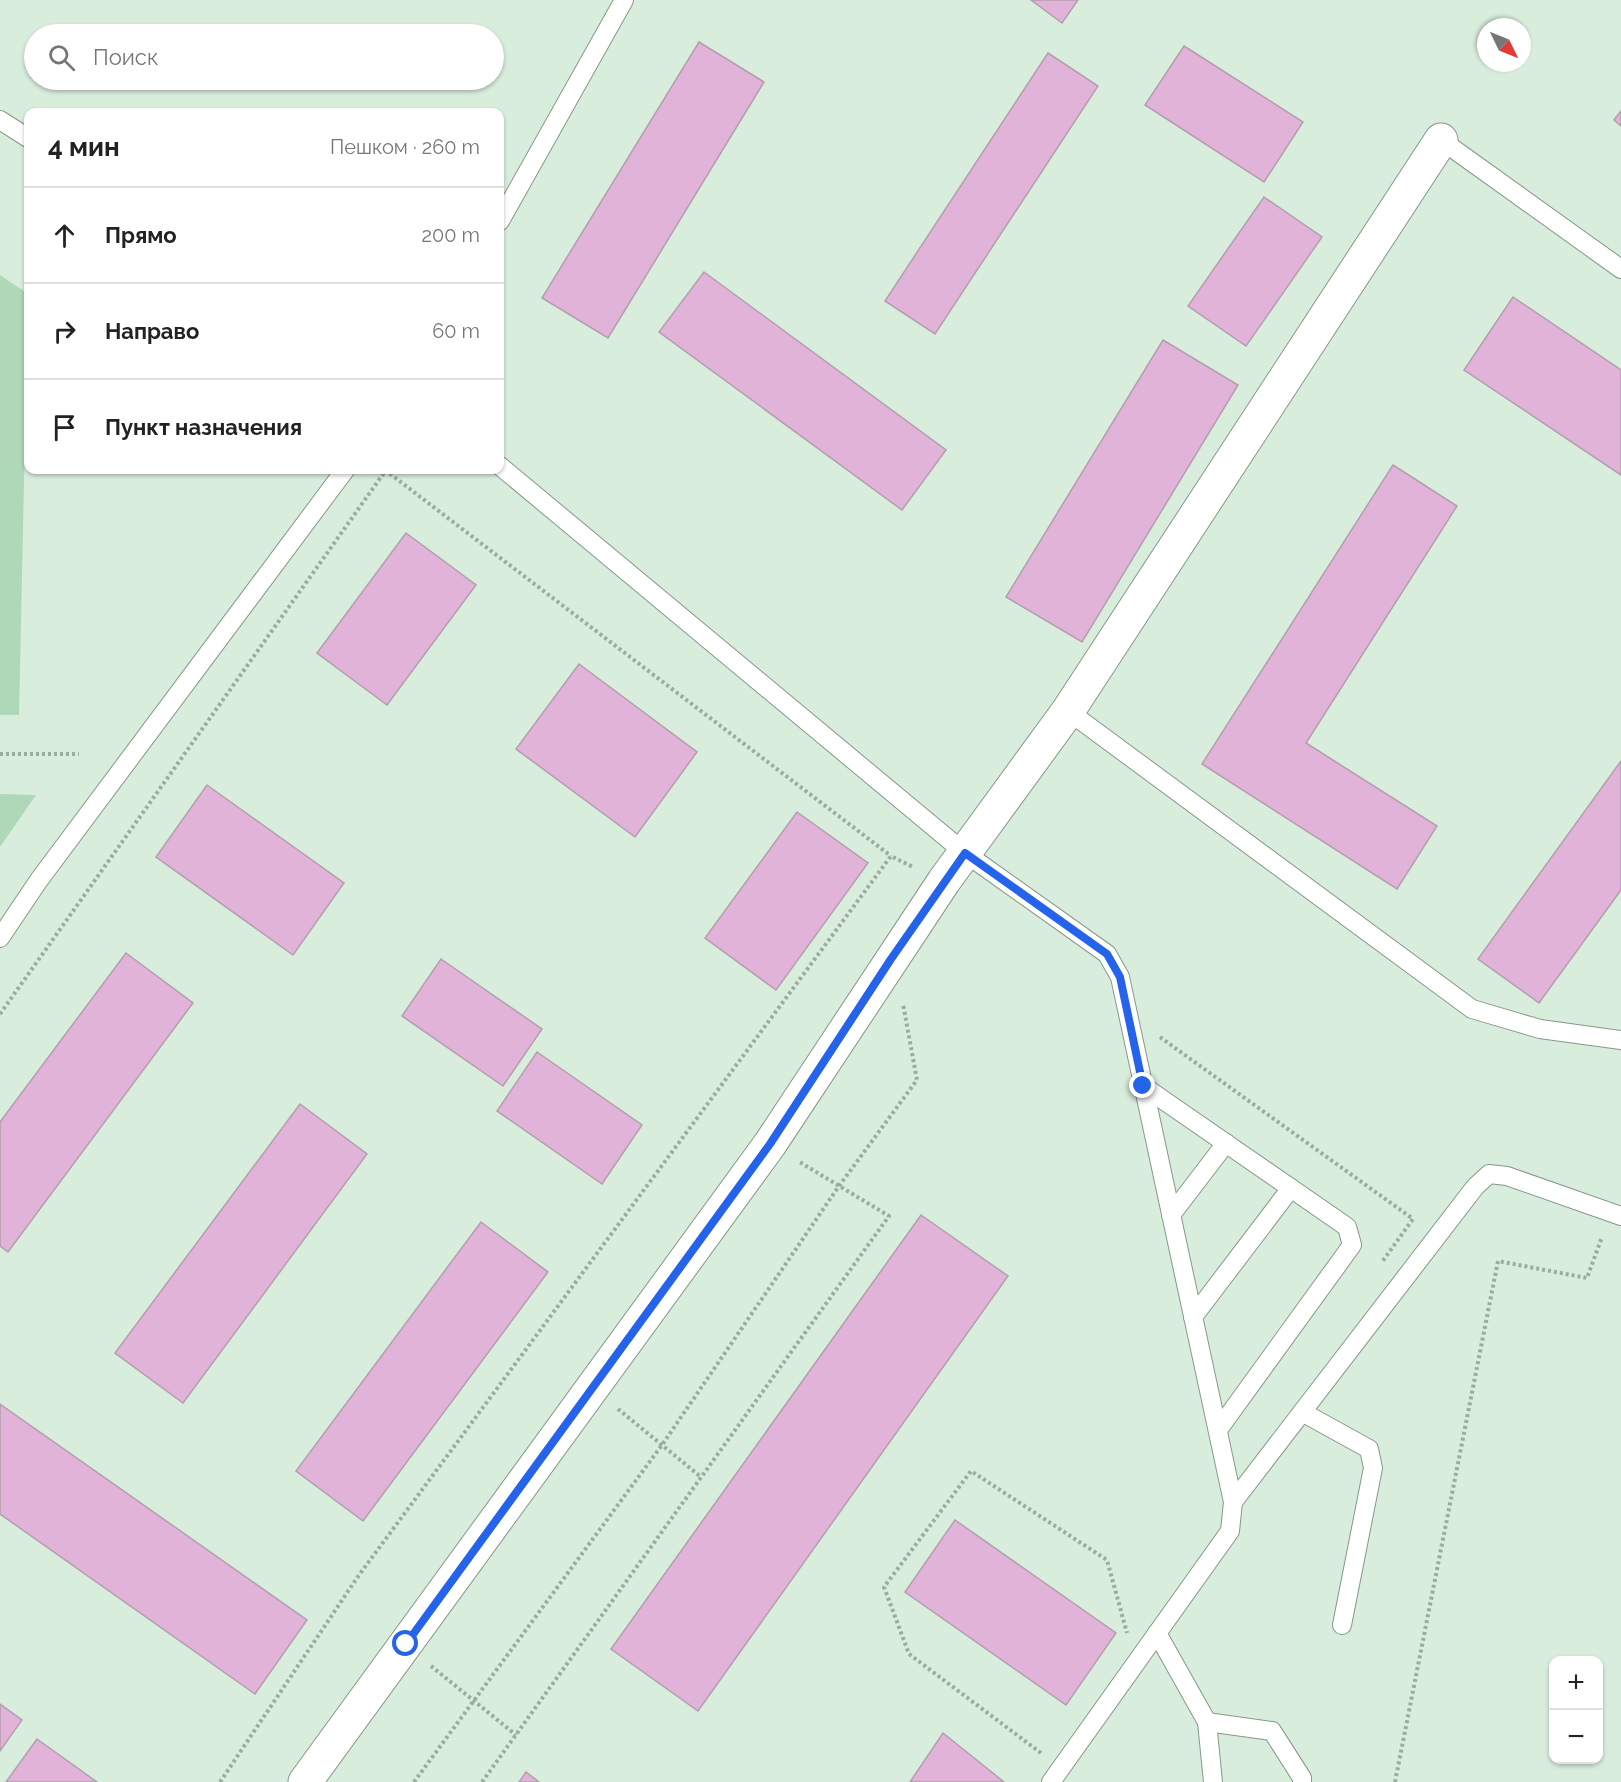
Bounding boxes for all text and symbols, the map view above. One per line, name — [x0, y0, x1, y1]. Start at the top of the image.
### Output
north arrow — [1477, 18, 1531, 72]
search box — [24, 24, 504, 90]
icon: search — [45, 41, 78, 74]
text: Поиск — [93, 44, 158, 70]
text: 4 мин — [48, 132, 120, 162]
text: Пешком · 260 m — [330, 135, 480, 159]
icon: ahead — [48, 219, 81, 252]
text: Прямо — [105, 222, 177, 248]
text: 200 m — [422, 223, 480, 247]
icon: right — [48, 315, 81, 348]
text: Направо — [105, 318, 199, 344]
text: 60 m — [432, 319, 480, 343]
icon: arrive — [48, 411, 81, 444]
text: Пункт назначения — [105, 414, 302, 440]
route end — [1129, 1072, 1155, 1098]
route start — [392, 1630, 418, 1656]
map controls — [1549, 1656, 1603, 1764]
button: + — [1549, 1656, 1603, 1710]
button: − — [1549, 1710, 1603, 1764]

